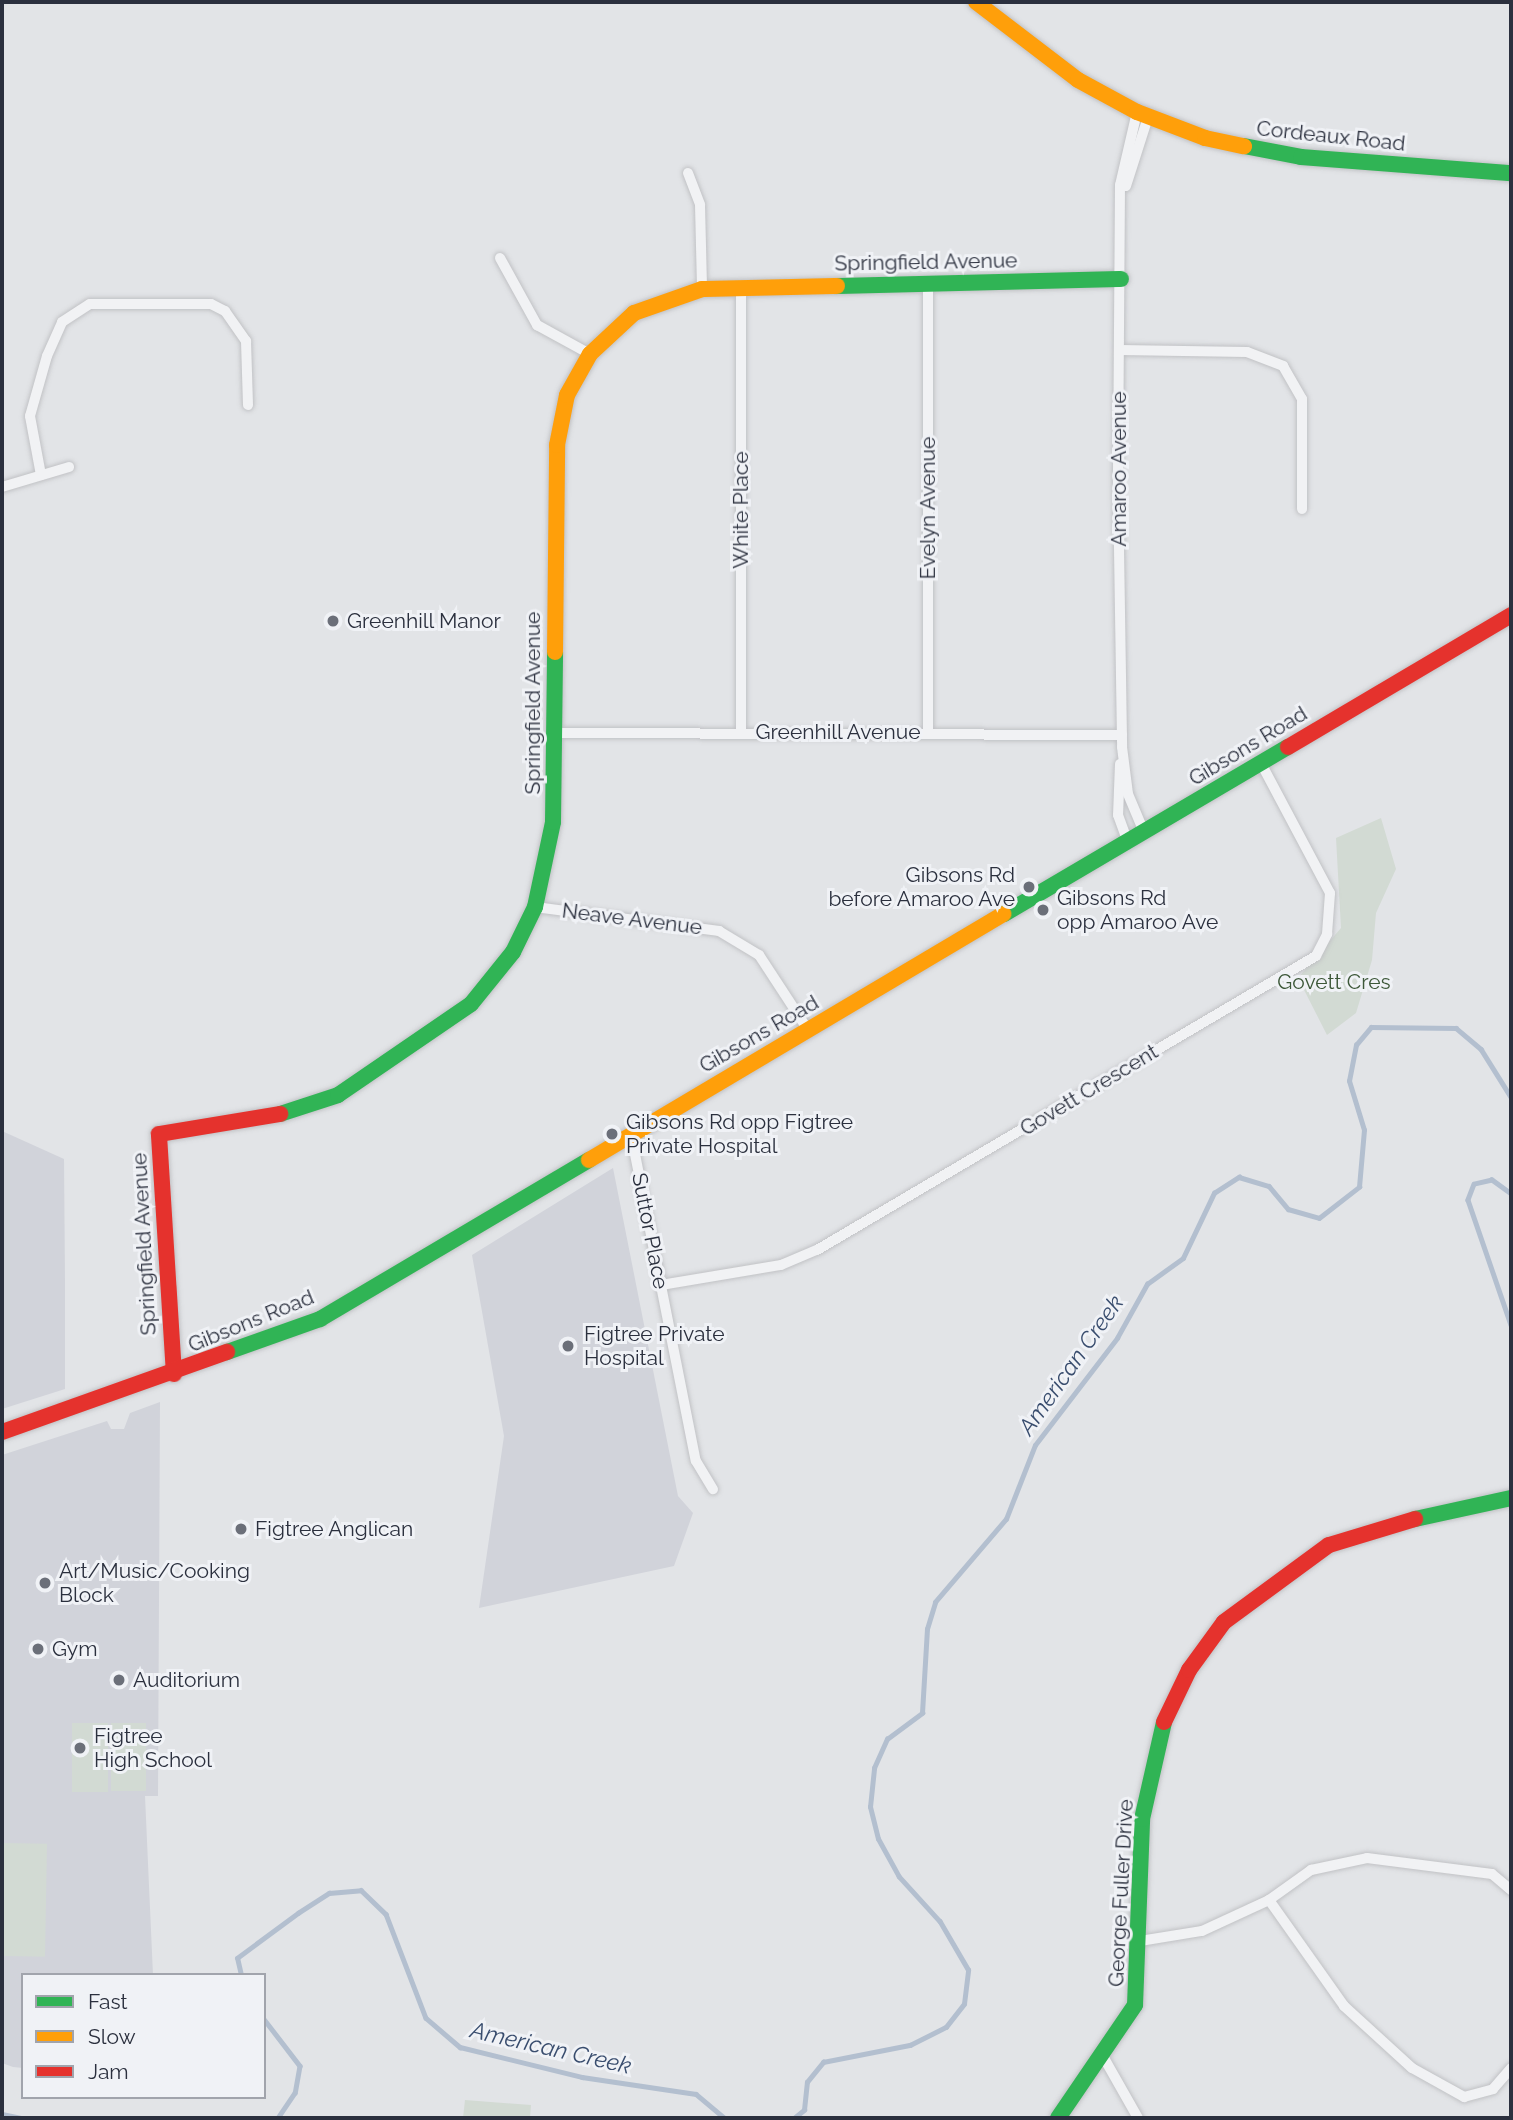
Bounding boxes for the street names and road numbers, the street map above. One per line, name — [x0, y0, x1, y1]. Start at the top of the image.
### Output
street label: Cordeaux Road — [1255, 116, 1407, 156]
street label: Springfield Avenue — [834, 248, 1018, 276]
street label: Amaroo Avenue — [1106, 391, 1132, 547]
street label: Evelyn Avenue — [915, 436, 941, 580]
street label: White Place — [728, 451, 754, 569]
street label: Springfield Avenue — [520, 611, 546, 795]
street label: Gibsons Road — [1184, 701, 1312, 791]
street label: Greenhill Avenue — [755, 719, 921, 745]
street label: Neave Avenue — [560, 898, 704, 940]
street label: Gibsons Road — [695, 990, 823, 1078]
street label: Govett Crescent — [1015, 1039, 1163, 1141]
street label: Springfield Avenue — [127, 1152, 161, 1336]
street label: Suttor Place — [626, 1171, 674, 1291]
street label: Gibsons Road — [184, 1284, 318, 1358]
street label: George Fuller Drive — [1103, 1798, 1139, 1988]

